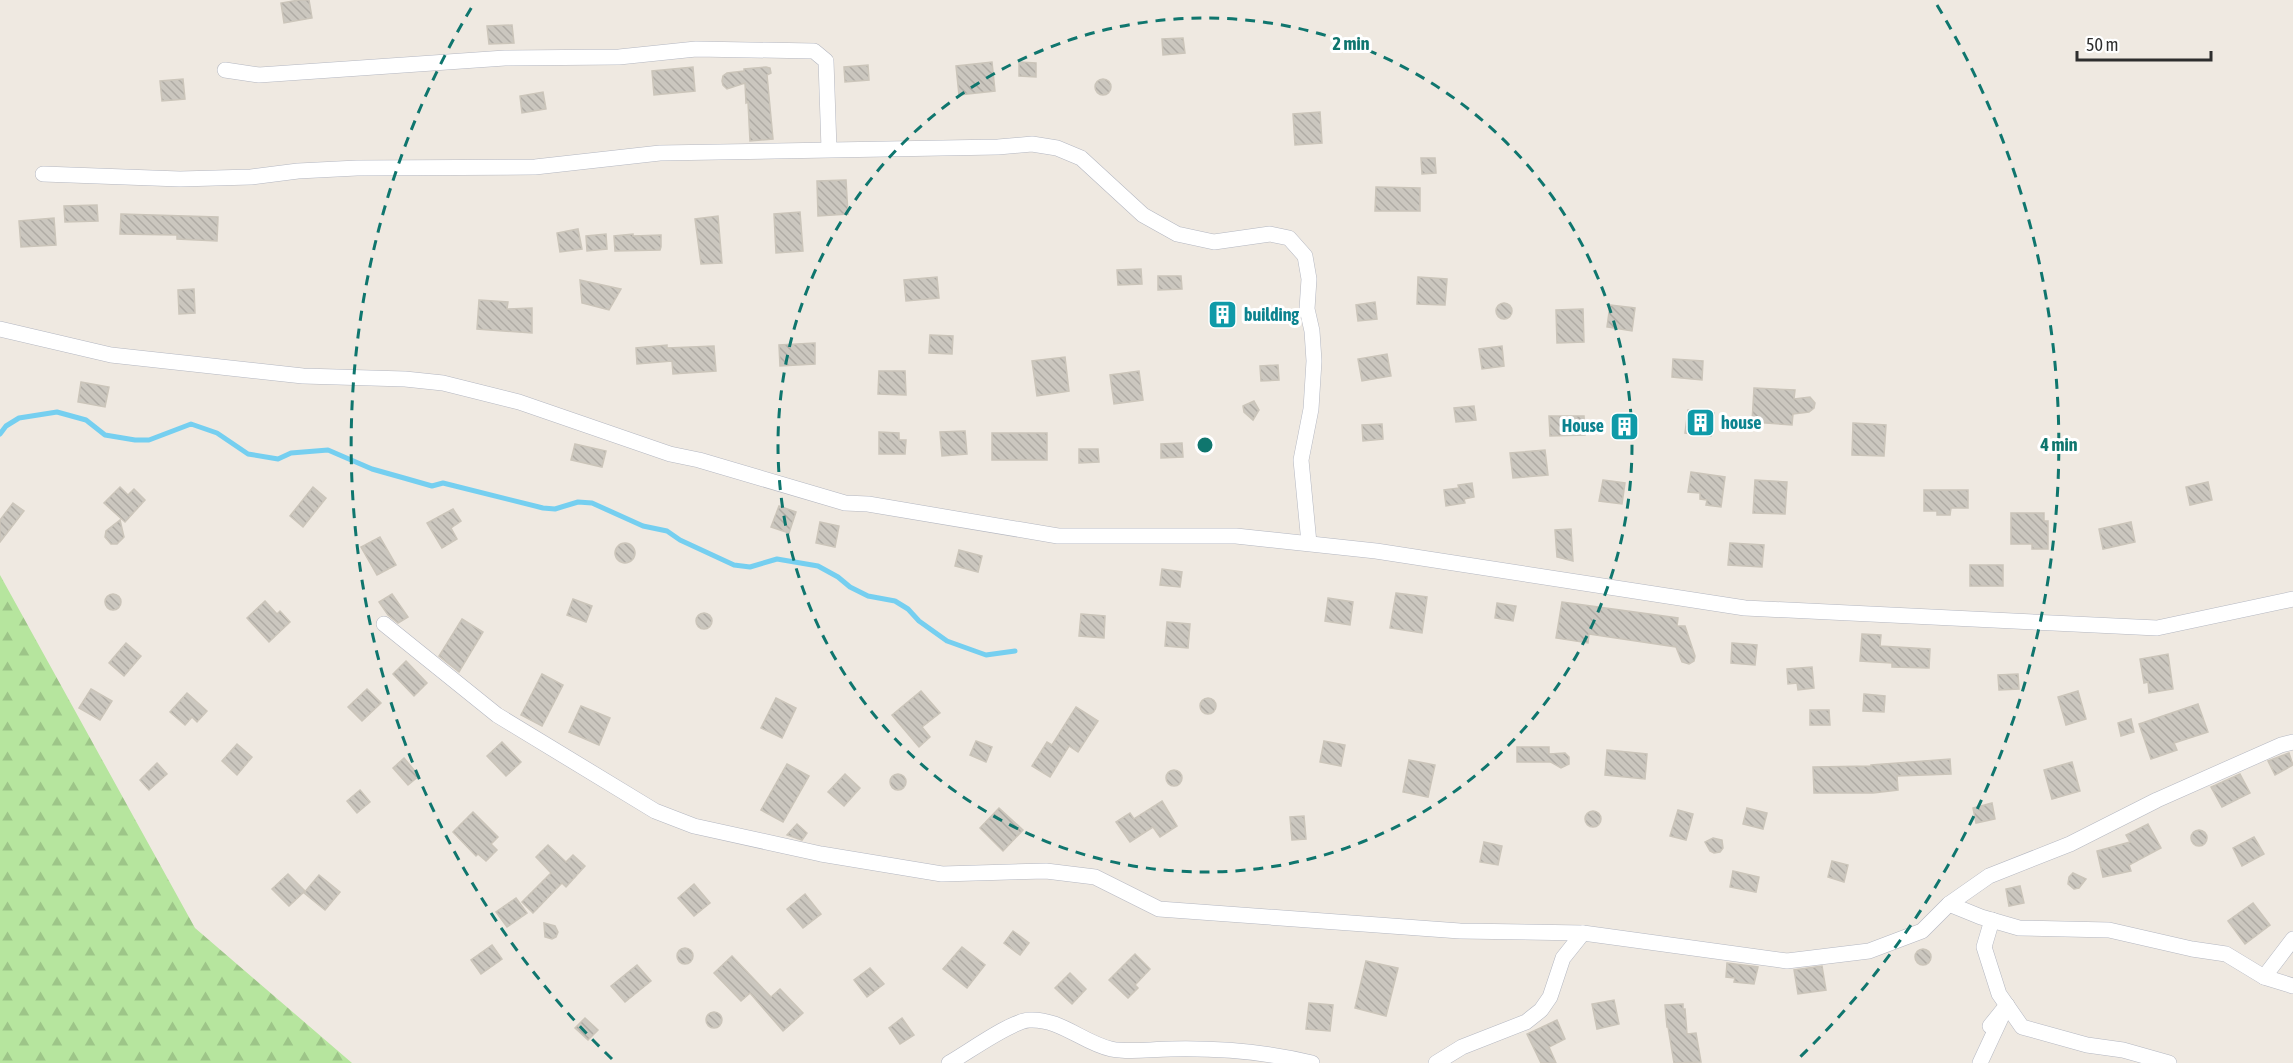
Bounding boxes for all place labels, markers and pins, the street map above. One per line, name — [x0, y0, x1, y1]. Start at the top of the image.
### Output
building icon: building — [1207, 299, 1239, 331]
place label: building — [1244, 304, 1299, 325]
building icon: house — [1684, 407, 1716, 439]
building icon: House — [1609, 410, 1641, 442]
place label: house — [1721, 412, 1761, 433]
place label: House — [1562, 415, 1604, 436]
centre of rings — [1195, 435, 1215, 455]

